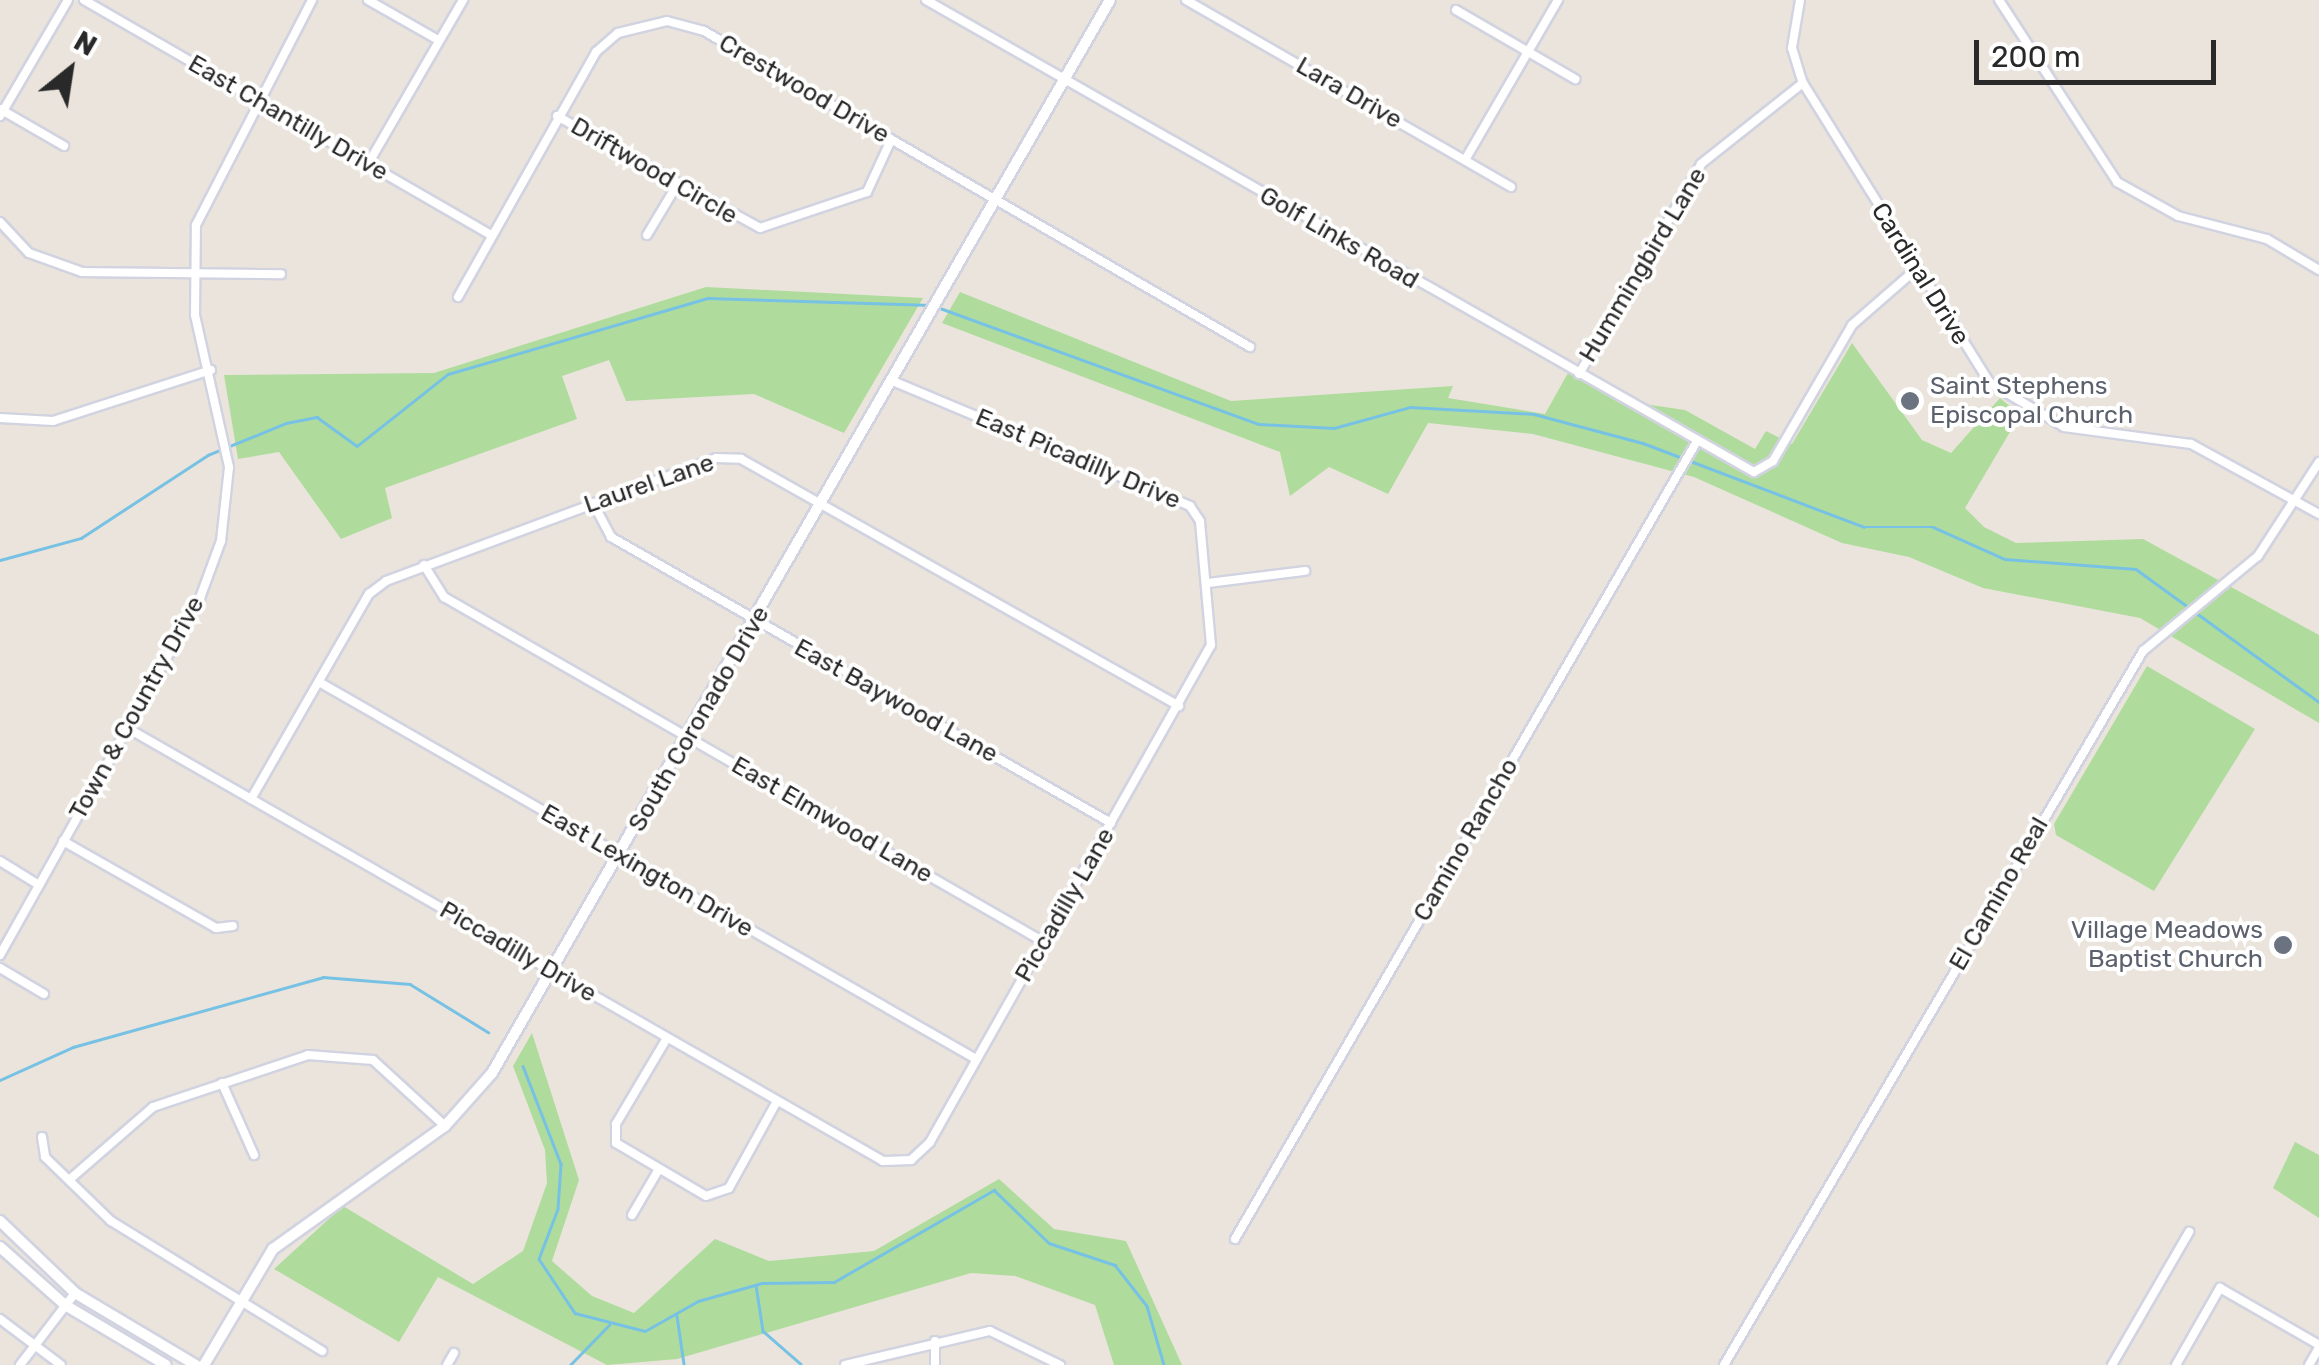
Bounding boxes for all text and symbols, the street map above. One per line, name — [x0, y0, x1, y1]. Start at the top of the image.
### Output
north arrow — [20, 20, 120, 120]
scale bar — [1979, 20, 2222, 82]
text: N — [68, 24, 102, 63]
street label: Crestwood Drive — [713, 28, 895, 150]
text: 200 m — [1991, 39, 2081, 75]
street label: East Chantilly Drive — [183, 48, 393, 188]
street label: Lara Drive — [1291, 51, 1407, 135]
street label: Driftwood Circle — [565, 111, 743, 231]
street label: Hummingbird Lane — [1573, 162, 1713, 368]
street label: Golf Links Road — [1254, 180, 1424, 296]
street label: Cardinal Drive — [1864, 197, 1976, 351]
place label: Saint Stephens Episcopal Church — [1930, 372, 2133, 431]
marker: Saint Stephens Episcopal Church — [1899, 390, 1921, 412]
street label: East Picadilly Drive — [971, 402, 1185, 516]
street label: Laurel Lane — [580, 448, 718, 520]
street label: Town & Country Drive — [63, 591, 211, 825]
street label: South Coronado Drive — [622, 601, 776, 837]
street label: East Baywood Lane — [789, 633, 1003, 769]
street label: East Elmwood Lane — [726, 750, 938, 890]
street label: Camino Rancho — [1407, 753, 1525, 927]
street label: East Lexington Drive — [535, 798, 759, 944]
street label: El Camino Real — [1943, 812, 2055, 976]
street label: Piccadilly Lane — [1009, 822, 1121, 988]
street label: Piccadilly Drive — [434, 895, 602, 1009]
place label: Village Meadows Baptist Church — [2071, 916, 2263, 975]
marker: Village Meadows Baptist Church — [2272, 934, 2294, 956]

